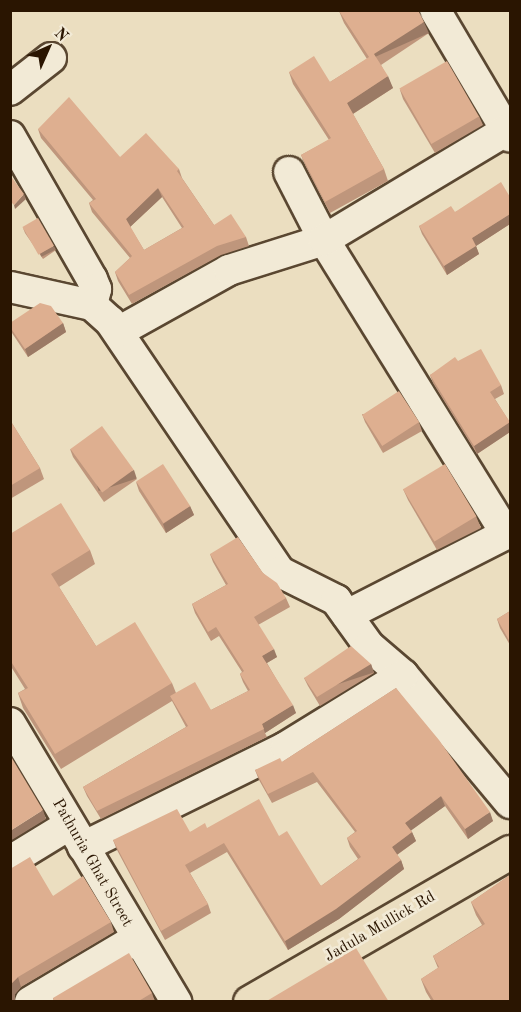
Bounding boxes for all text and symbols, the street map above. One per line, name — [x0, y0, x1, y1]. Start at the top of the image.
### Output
north arrow — [18, 18, 78, 78]
text: N — [51, 25, 71, 45]
street label: Pathuria Ghat Street — [47, 795, 137, 931]
street label: Jadula Mullick Rd — [321, 888, 439, 966]

